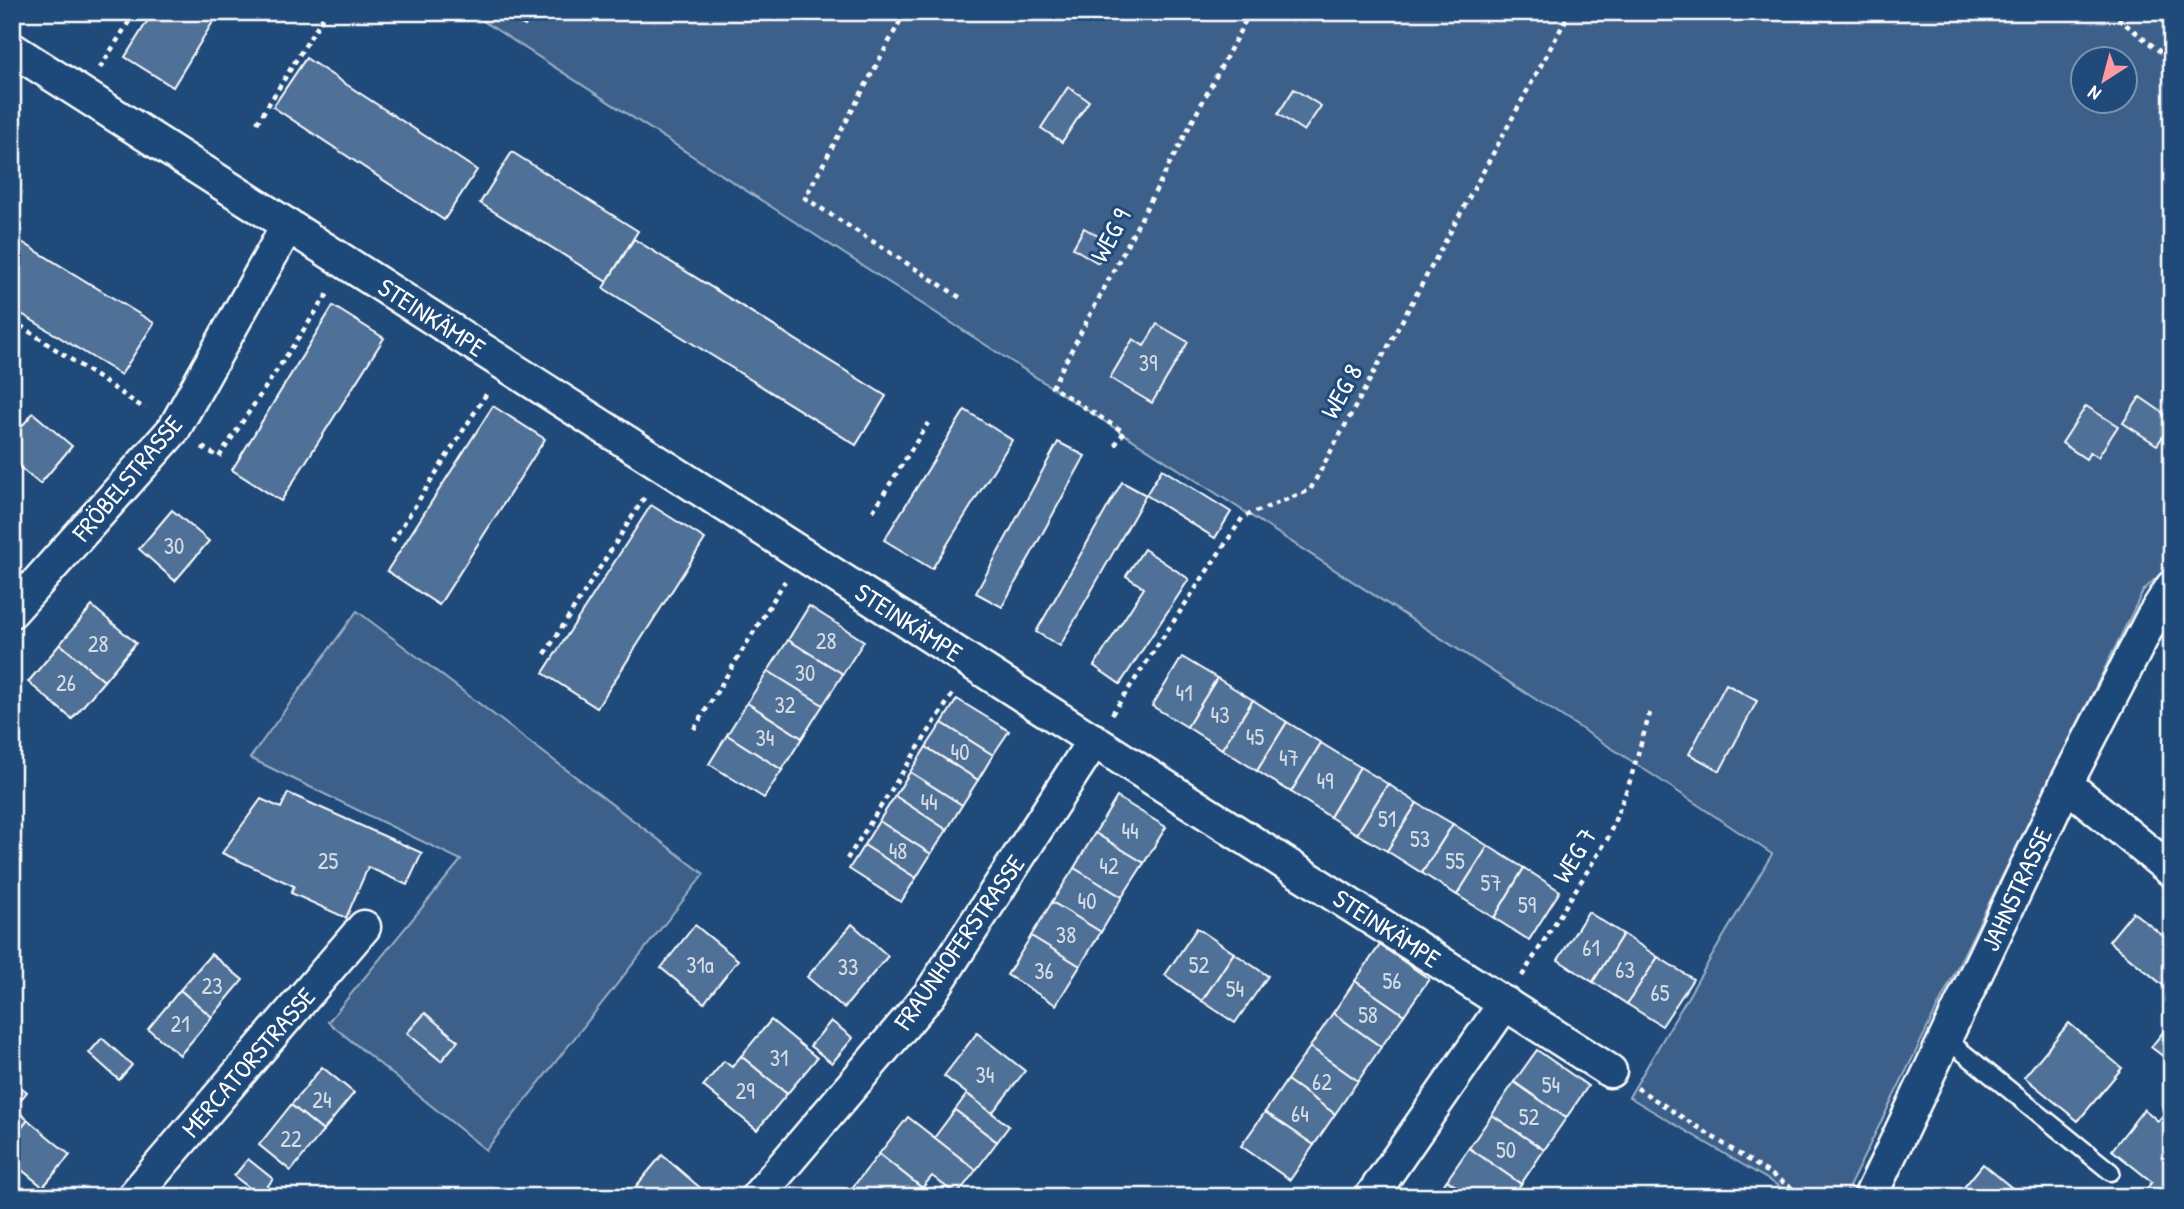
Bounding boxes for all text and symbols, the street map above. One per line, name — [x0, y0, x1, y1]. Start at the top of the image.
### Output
north arrow — [2068, 46, 2138, 116]
text: N — [2082, 80, 2106, 107]
street label: WEG 9 — [1082, 202, 1138, 268]
street label: STEINKÄMPE — [372, 269, 493, 365]
house number: 39 — [1139, 347, 1157, 378]
street label: WEG 8 — [1312, 357, 1370, 425]
street label: FRÖBELSTRASSE — [63, 407, 190, 549]
house number: 30 — [164, 530, 184, 561]
street label: STEINKÄMPE — [849, 574, 970, 670]
house number: 28 — [816, 625, 836, 656]
house number: 28 — [88, 628, 108, 659]
house number: 30 — [795, 657, 815, 688]
house number: 26 — [56, 667, 76, 698]
house number: 41 — [1176, 677, 1192, 708]
house number: 32 — [774, 689, 796, 720]
house number: 43 — [1211, 699, 1229, 730]
house number: 45 — [1246, 721, 1264, 752]
house number: 34 — [756, 722, 774, 753]
house number: 40 — [951, 736, 969, 767]
house number: 47 — [1279, 742, 1299, 773]
house number: 49 — [1316, 765, 1334, 796]
house number: 44 — [920, 786, 938, 817]
house number: 51 — [1378, 803, 1396, 834]
house number: 44 — [1121, 815, 1139, 846]
street label: WEG 7 — [1544, 821, 1604, 889]
street label: JAHNSTRASSE — [1972, 821, 2060, 956]
house number: 53 — [1410, 823, 1430, 854]
house number: 48 — [889, 835, 907, 866]
house number: 25 — [318, 845, 339, 876]
house number: 55 — [1445, 845, 1465, 876]
street label: FRAUNHOFERSTRASSE — [885, 847, 1033, 1037]
house number: 42 — [1099, 850, 1119, 881]
house number: 57 — [1480, 867, 1502, 898]
street label: STEINKÄMPE — [1327, 880, 1448, 976]
house number: 40 — [1078, 885, 1096, 916]
house number: 59 — [1518, 889, 1536, 920]
house number: 38 — [1056, 919, 1076, 950]
house number: 61 — [1582, 932, 1600, 963]
house number: 31a — [686, 949, 714, 980]
house number: 52 — [1189, 949, 1209, 980]
house number: 33 — [838, 951, 858, 982]
house number: 63 — [1615, 954, 1635, 985]
house number: 36 — [1034, 955, 1054, 986]
house number: 56 — [1383, 965, 1401, 996]
house number: 23 — [201, 970, 223, 1001]
house number: 54 — [1226, 973, 1244, 1004]
house number: 65 — [1651, 977, 1670, 1008]
street label: MERCATORSTRASSE — [173, 979, 323, 1144]
house number: 58 — [1358, 999, 1378, 1030]
house number: 21 — [170, 1008, 190, 1039]
house number: 31 — [770, 1042, 788, 1073]
house number: 34 — [976, 1059, 994, 1090]
house number: 62 — [1312, 1066, 1332, 1097]
house number: 54 — [1542, 1069, 1560, 1100]
house number: 29 — [735, 1075, 755, 1106]
house number: 24 — [312, 1084, 332, 1115]
house number: 64 — [1291, 1098, 1309, 1129]
house number: 52 — [1519, 1101, 1539, 1132]
house number: 22 — [280, 1123, 302, 1154]
house number: 50 — [1496, 1134, 1516, 1165]

